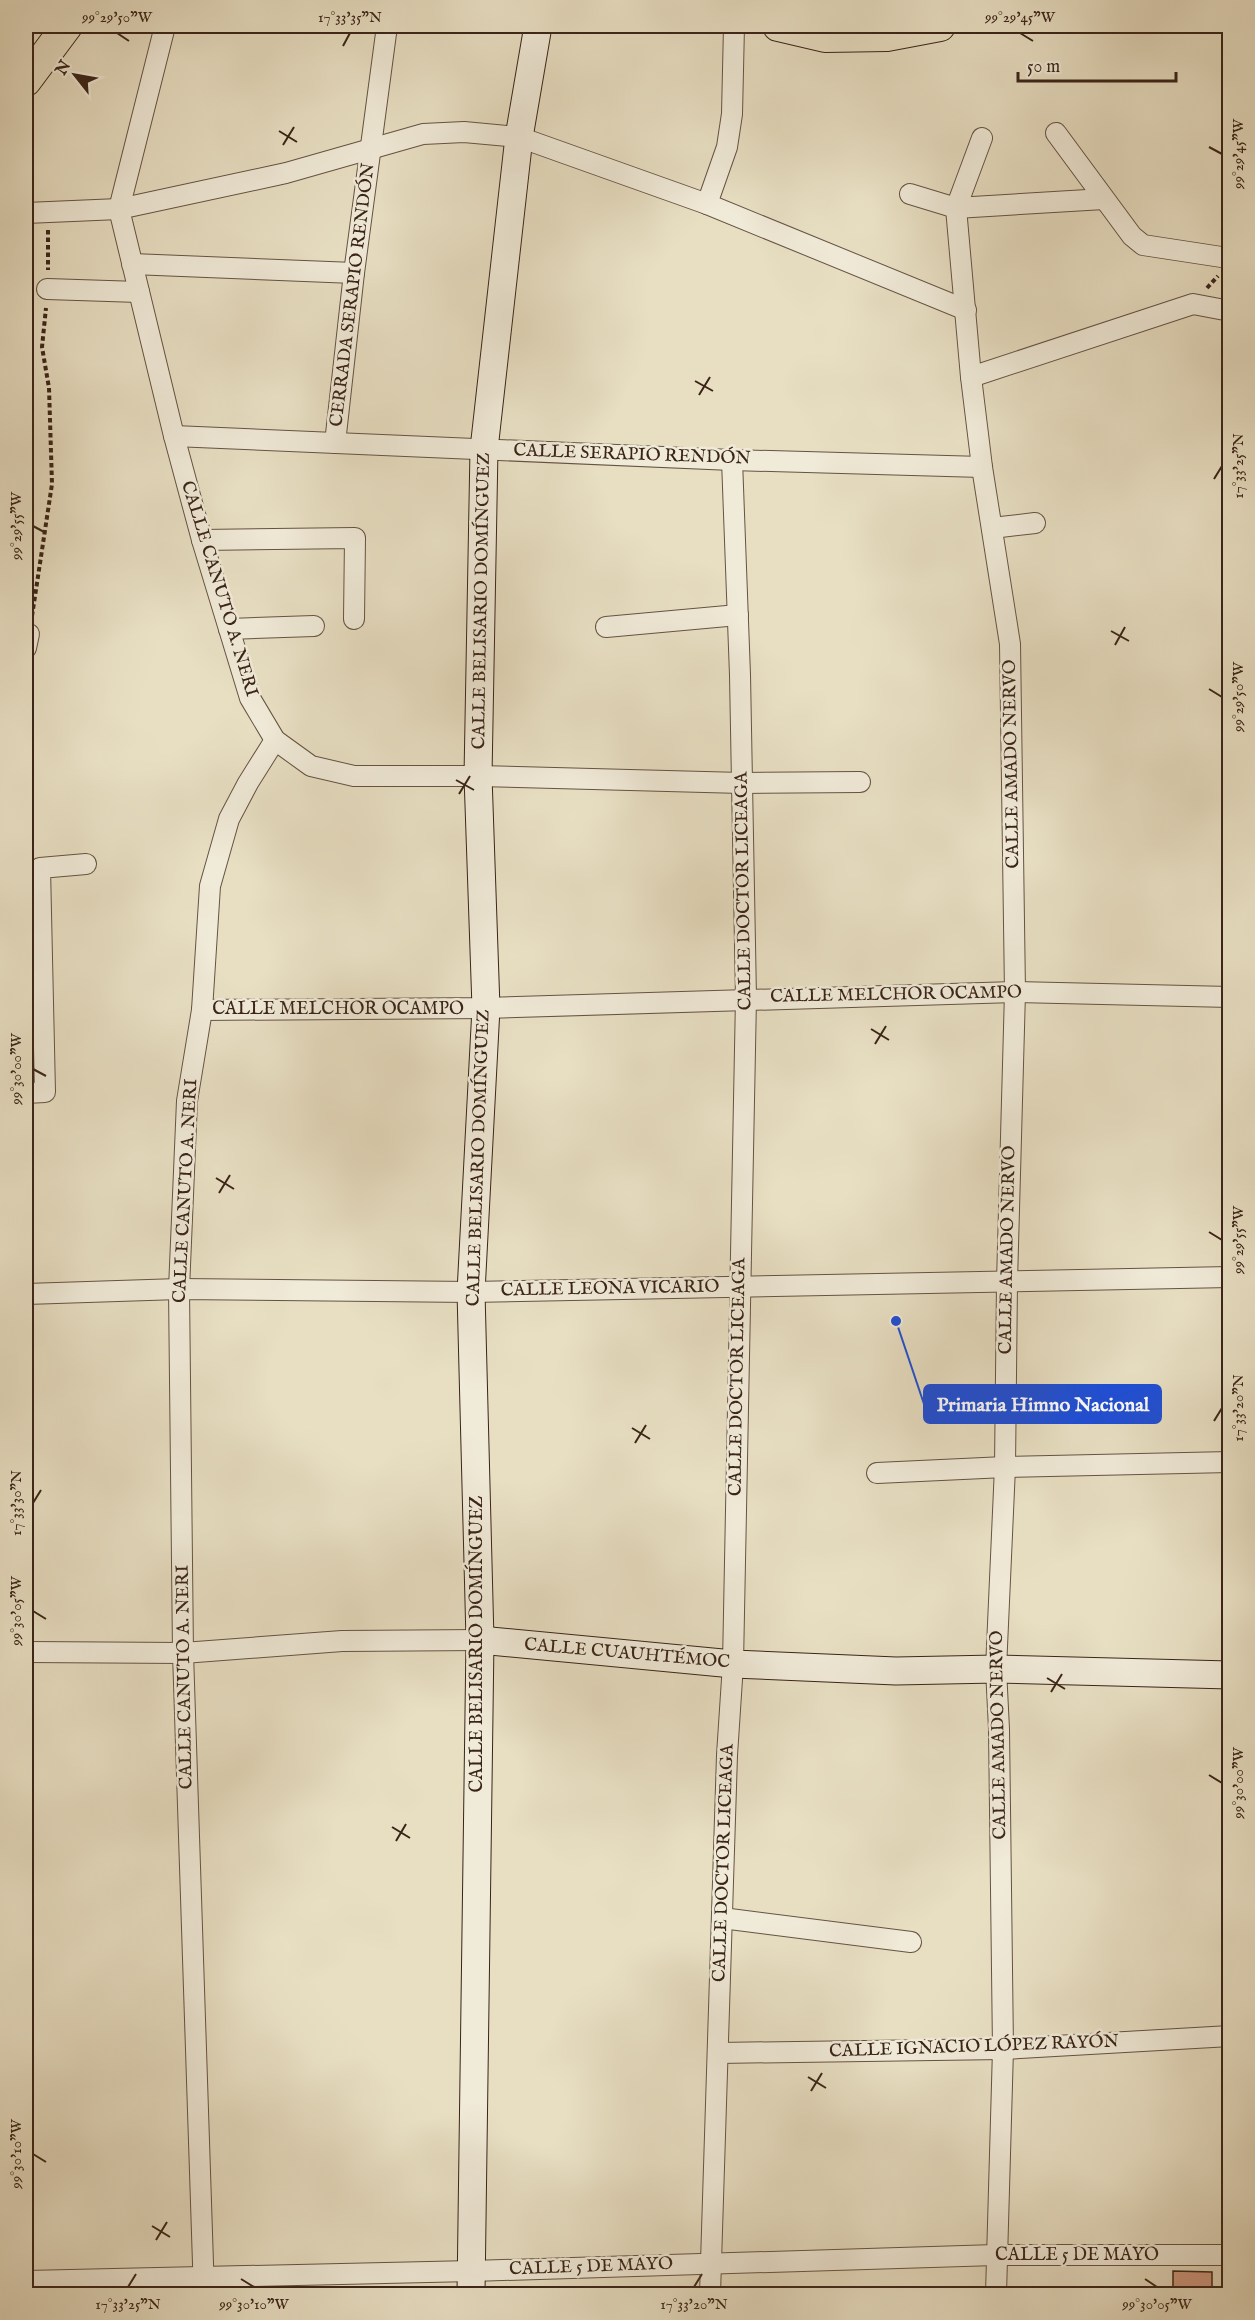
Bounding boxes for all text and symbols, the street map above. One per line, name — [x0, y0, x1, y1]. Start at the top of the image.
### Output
text: 99°29'50"W — [81, 8, 153, 27]
text: 17°33'35"N — [318, 8, 382, 27]
text: 99°29'45"W — [984, 8, 1056, 27]
north arrow — [45, 45, 105, 105]
scale bar — [1018, 45, 1176, 83]
text: 50 m — [1027, 56, 1060, 79]
text: N — [51, 57, 76, 80]
text: 99°29'45"W — [1229, 118, 1248, 190]
street label: CERRADA SERAPIO RENDÓN — [323, 161, 381, 428]
text: 17°33'25"N — [1229, 433, 1248, 499]
street label: CALLE SERAPIO RENDÓN — [513, 437, 752, 471]
street label: CALLE BELISARIO DOMÍNGUEZ — [466, 452, 496, 750]
street label: CALLE CANUTO A. NERI — [175, 478, 263, 700]
text: 99°29'55"W — [7, 491, 26, 561]
street label: CALLE AMADO NERVO — [999, 659, 1025, 869]
text: 99°29'50"W — [1229, 661, 1248, 733]
street label: CALLE DOCTOR LICEAGA — [730, 771, 758, 1010]
street label: CALLE MELCHOR OCAMPO — [770, 981, 1022, 1009]
street label: CALLE MELCHOR OCAMPO — [212, 998, 464, 1021]
street label: CALLE BELISARIO DOMÍNGUEZ — [460, 1009, 496, 1307]
text: 99°30'00"W — [7, 1033, 26, 1106]
street label: CALLE CANUTO A. NERI — [169, 1078, 203, 1304]
street label: CALLE AMADO NERVO — [995, 1145, 1021, 1355]
text: 99°29'55"W — [1229, 1205, 1248, 1275]
street label: CALLE DOCTOR LICEAGA — [724, 1257, 752, 1496]
street label: CALLE LEONA VICARIO — [501, 1276, 720, 1302]
text: 17°33'20"N — [1229, 1374, 1248, 1442]
callout: Primaria Himno Nacional — [924, 1385, 1161, 1423]
text: Primaria Himno Nacional — [937, 1393, 1150, 1418]
text: 17°33'30"N — [7, 1470, 26, 1536]
street label: CALLE BELISARIO DOMÍNGUEZ — [464, 1495, 489, 1793]
street label: CALLE CANUTO A. NERI — [172, 1564, 198, 1789]
text: 99°30'05"W — [7, 1576, 26, 1647]
street label: CALLE AMADO NERVO — [986, 1630, 1012, 1840]
street label: CALLE CUAUHTÉMOC — [523, 1632, 731, 1674]
street label: CALLE DOCTOR LICEAGA — [708, 1743, 740, 1983]
text: 99°30'00"W — [1229, 1747, 1248, 1820]
street label: CALLE IGNACIO LÓPEZ RAYÓN — [829, 2028, 1120, 2064]
text: 99°30'10"W — [7, 2119, 26, 2190]
street label: CALLE 5 DE MAYO — [995, 2244, 1159, 2267]
street label: CALLE 5 DE MAYO — [509, 2253, 673, 2281]
text: 17°33'25"N — [95, 2295, 161, 2314]
text: 99°30'10"W — [218, 2295, 289, 2314]
text: 17°33'20"N — [660, 2295, 728, 2314]
text: 99°30'05"W — [1121, 2295, 1192, 2314]

